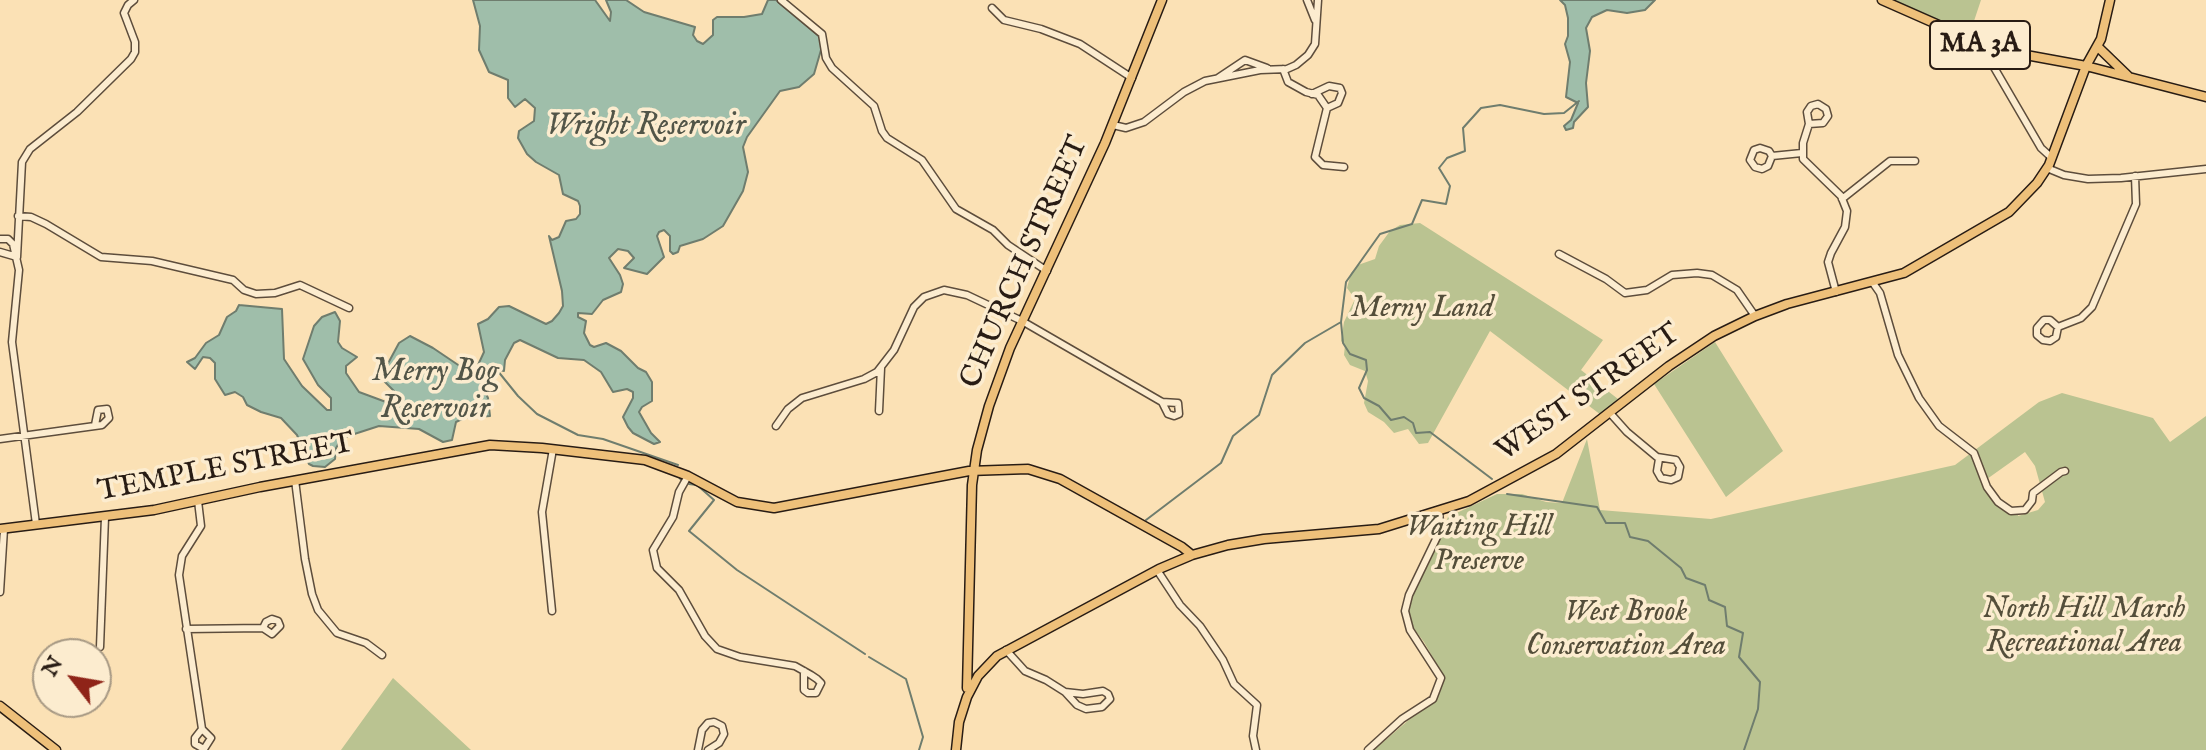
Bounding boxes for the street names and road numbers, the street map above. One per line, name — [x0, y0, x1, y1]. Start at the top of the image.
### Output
road number: MA 3A — [1930, 21, 2030, 69]
street label: CHURCH STREET — [954, 132, 1098, 394]
street label: WEST STREET — [1490, 317, 1688, 471]
street label: TEMPLE STREET — [95, 427, 357, 511]

